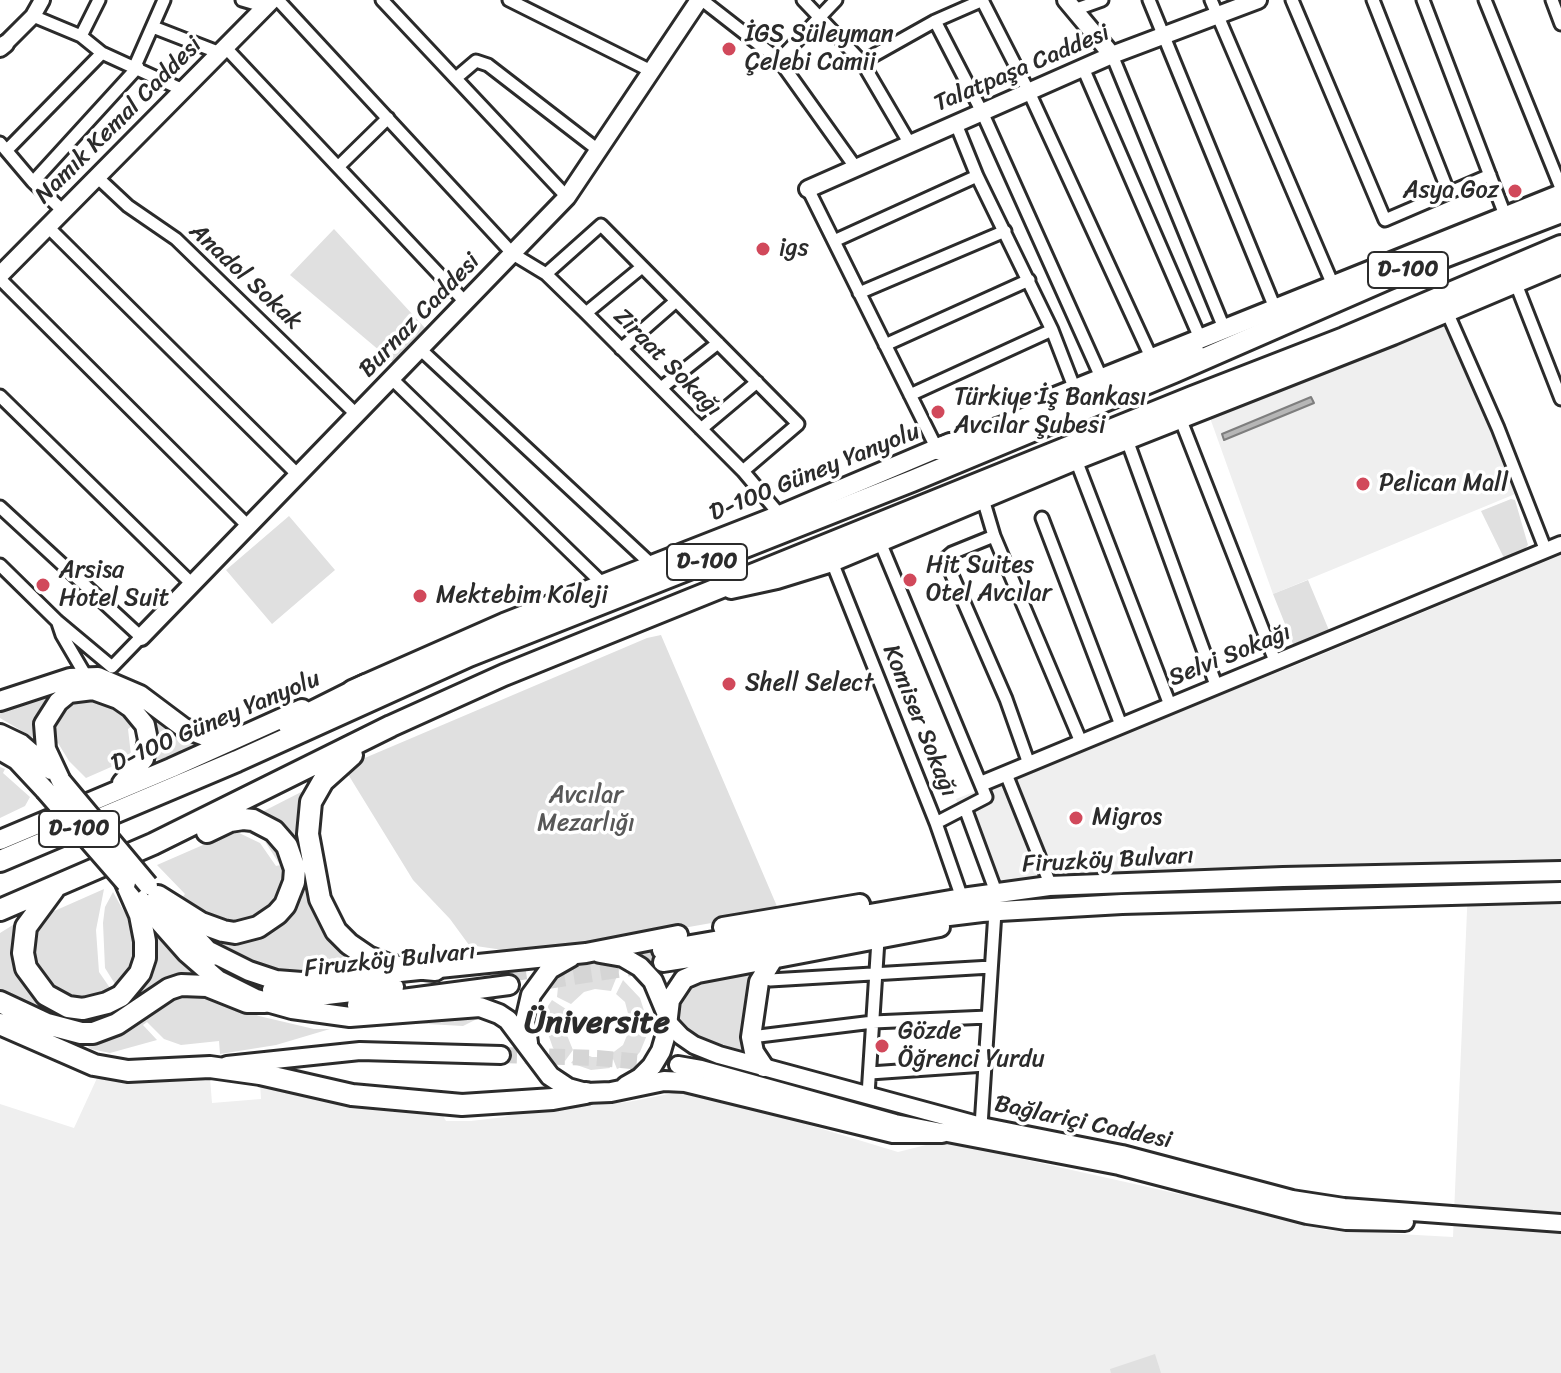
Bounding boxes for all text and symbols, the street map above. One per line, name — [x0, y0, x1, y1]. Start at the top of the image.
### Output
street label: Talatpaşa Caddesi — [930, 19, 1114, 119]
place label: İGS Süleyman Çelebi Camii — [745, 21, 894, 77]
street label: Namık Kemal Caddesi — [30, 32, 208, 210]
marker: İGS Süleyman Çelebi Camii — [720, 40, 738, 58]
place label: Asya Goz — [1403, 177, 1499, 205]
marker: Asya Goz — [1506, 182, 1524, 200]
street label: Anadol Sokak — [183, 218, 307, 336]
place label: igs — [779, 235, 809, 263]
marker: igs — [754, 240, 772, 258]
street label: Burnaz Caddesi — [354, 248, 486, 384]
road number: D-100 — [1368, 252, 1448, 288]
street label: Ziraat Sokağı — [607, 303, 727, 423]
place label: Türkiye İş Bankası Avcılar Şubesi — [954, 384, 1146, 440]
marker: Türkiye İş Bankası Avcılar Şubesi — [929, 403, 947, 421]
street label: D-100 Güney Yanyolu — [706, 418, 924, 528]
place label: Pelican Mall — [1379, 470, 1508, 498]
marker: Pelican Mall — [1354, 475, 1372, 493]
road number: D-100 — [667, 544, 747, 580]
place label: Hit Suites Otel Avcılar — [926, 552, 1052, 608]
place label: Arsisa Hotel Suit — [59, 557, 169, 613]
marker: Hit Suites Otel Avcılar — [901, 571, 919, 589]
marker: Arsisa Hotel Suit — [34, 576, 52, 594]
place label: Mektebim Koleji — [436, 582, 608, 610]
marker: Mektebim Koleji — [411, 587, 429, 605]
street label: Selvi Sokağı — [1165, 618, 1295, 694]
street label: Komiser Sokağı — [875, 641, 963, 801]
street label: D-100 Güney Yanyolu — [107, 665, 325, 779]
place label: Shell Select — [745, 670, 873, 698]
marker: Shell Select — [720, 675, 738, 693]
park label: Avcılar Mezarlığı — [537, 782, 635, 838]
place label: Migros — [1092, 804, 1162, 832]
marker: Migros — [1067, 809, 1085, 827]
road number: D-100 — [39, 811, 119, 847]
street label: Firuzköy Bulvarı — [1021, 842, 1195, 880]
street label: Firuzköy Bulvarı — [303, 938, 477, 984]
district label: Üniversite — [524, 1005, 670, 1043]
place label: Gözde Öğrenci Yurdu — [898, 1018, 1045, 1074]
marker: Gözde Öğrenci Yurdu — [873, 1037, 891, 1055]
street label: Bağlariçi Caddesi — [992, 1090, 1174, 1156]

